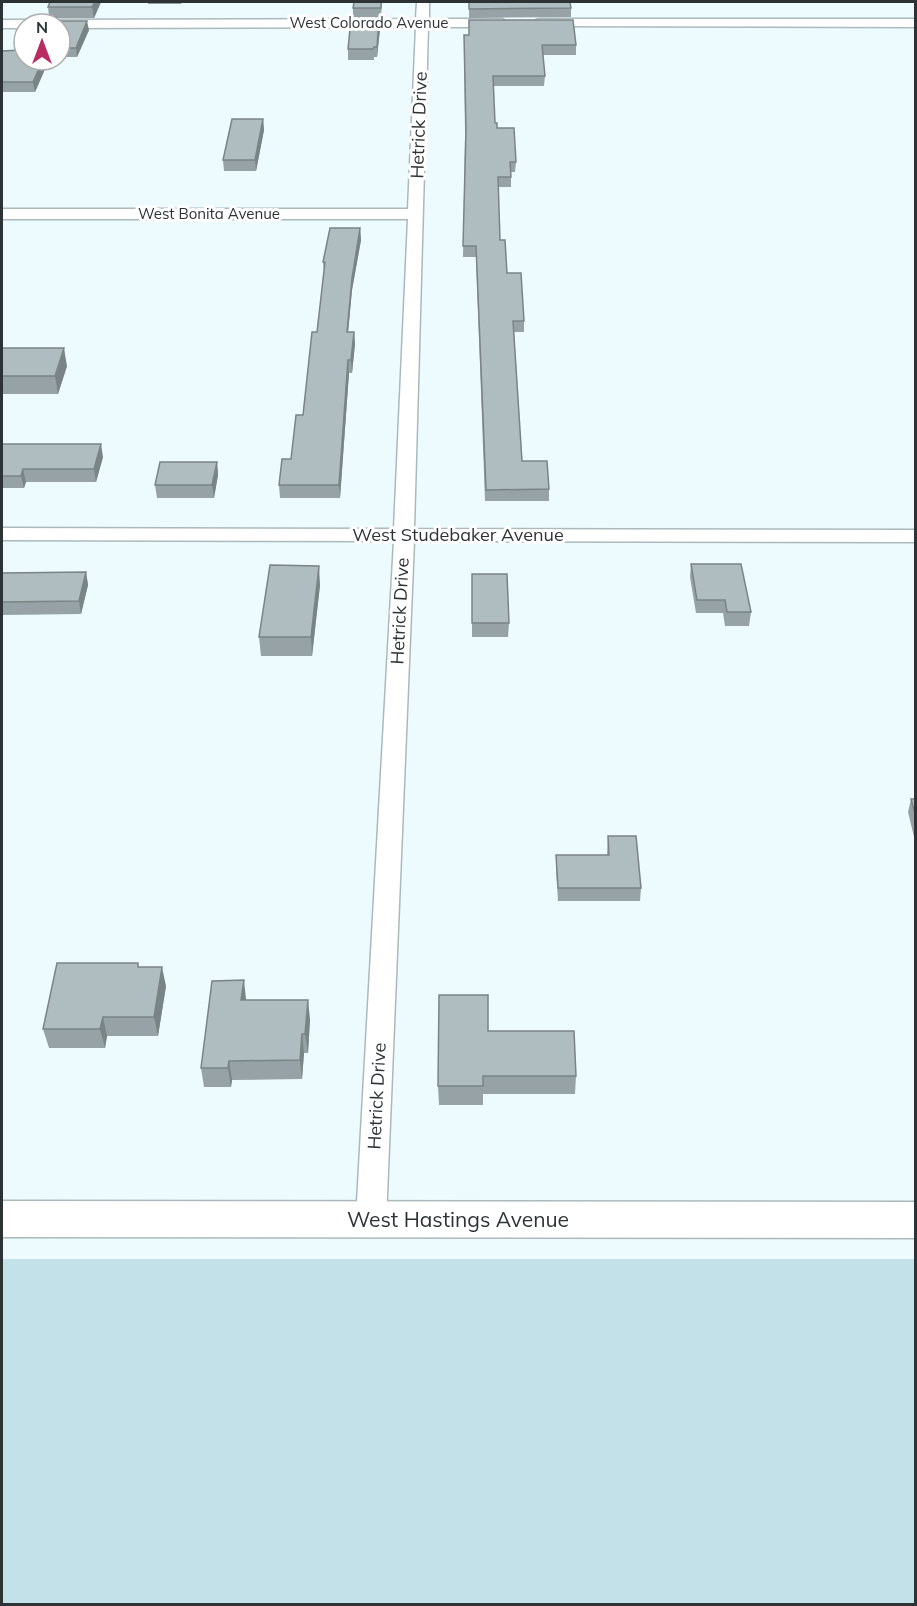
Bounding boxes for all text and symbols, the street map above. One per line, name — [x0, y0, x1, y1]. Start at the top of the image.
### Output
north arrow — [12, 12, 72, 72]
street label: West Colorado Avenue — [289, 13, 449, 32]
text: N — [36, 17, 48, 37]
street label: Hetrick Drive — [405, 71, 432, 179]
street label: West Bonita Avenue — [138, 204, 280, 223]
street label: West Studebaker Avenue — [352, 523, 564, 546]
street label: Hetrick Drive — [385, 557, 414, 665]
street label: Hetrick Drive — [362, 1042, 391, 1150]
street label: West Hastings Avenue — [347, 1206, 569, 1232]

